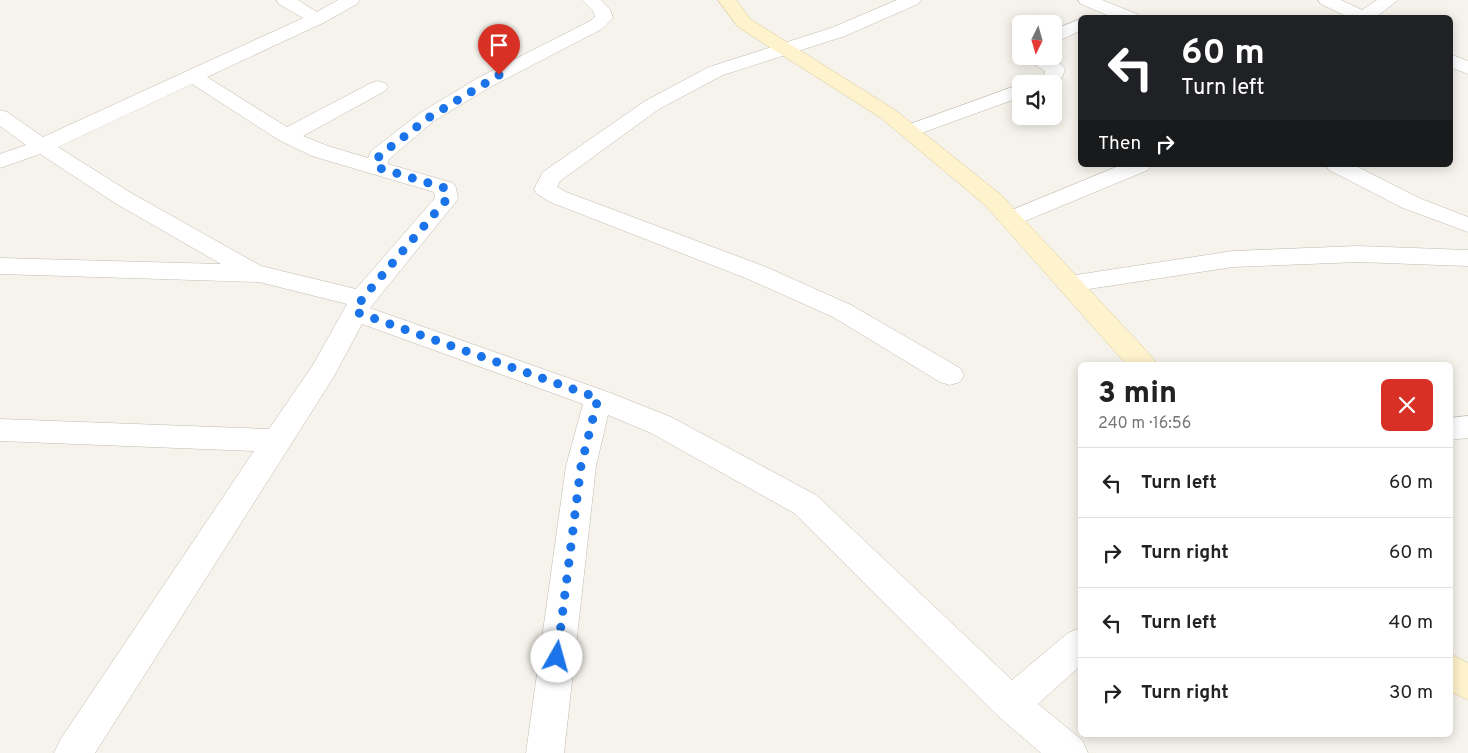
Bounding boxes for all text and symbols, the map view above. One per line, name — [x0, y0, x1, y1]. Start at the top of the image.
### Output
north arrow — [1012, 15, 1062, 65]
map controls — [1012, 15, 1062, 125]
pin — [478, 24, 520, 75]
icon: arrive — [485, 31, 513, 59]
text: 60 m — [1181, 32, 1265, 76]
icon: left — [1098, 35, 1163, 100]
button: sound — [1012, 75, 1062, 125]
text: Turn left — [1181, 75, 1264, 102]
icon: right — [1151, 130, 1179, 158]
text: Then — [1098, 132, 1141, 156]
text: 3 min — [1098, 376, 1177, 413]
button: close — [1381, 379, 1433, 431]
text: 240 m · 16:56 — [1098, 414, 1191, 434]
icon: left — [1098, 469, 1126, 497]
text: Turn left — [1141, 471, 1217, 495]
text: 60 m — [1389, 471, 1433, 495]
icon: right — [1098, 539, 1126, 567]
text: Turn right — [1141, 541, 1229, 565]
text: 60 m — [1389, 541, 1433, 565]
icon: left — [1098, 609, 1126, 637]
text: Turn left — [1141, 611, 1217, 635]
text: 40 m — [1388, 611, 1433, 635]
position arrow — [530, 630, 582, 682]
icon: right — [1098, 679, 1126, 707]
text: Turn right — [1141, 681, 1229, 705]
text: 30 m — [1389, 681, 1433, 705]

